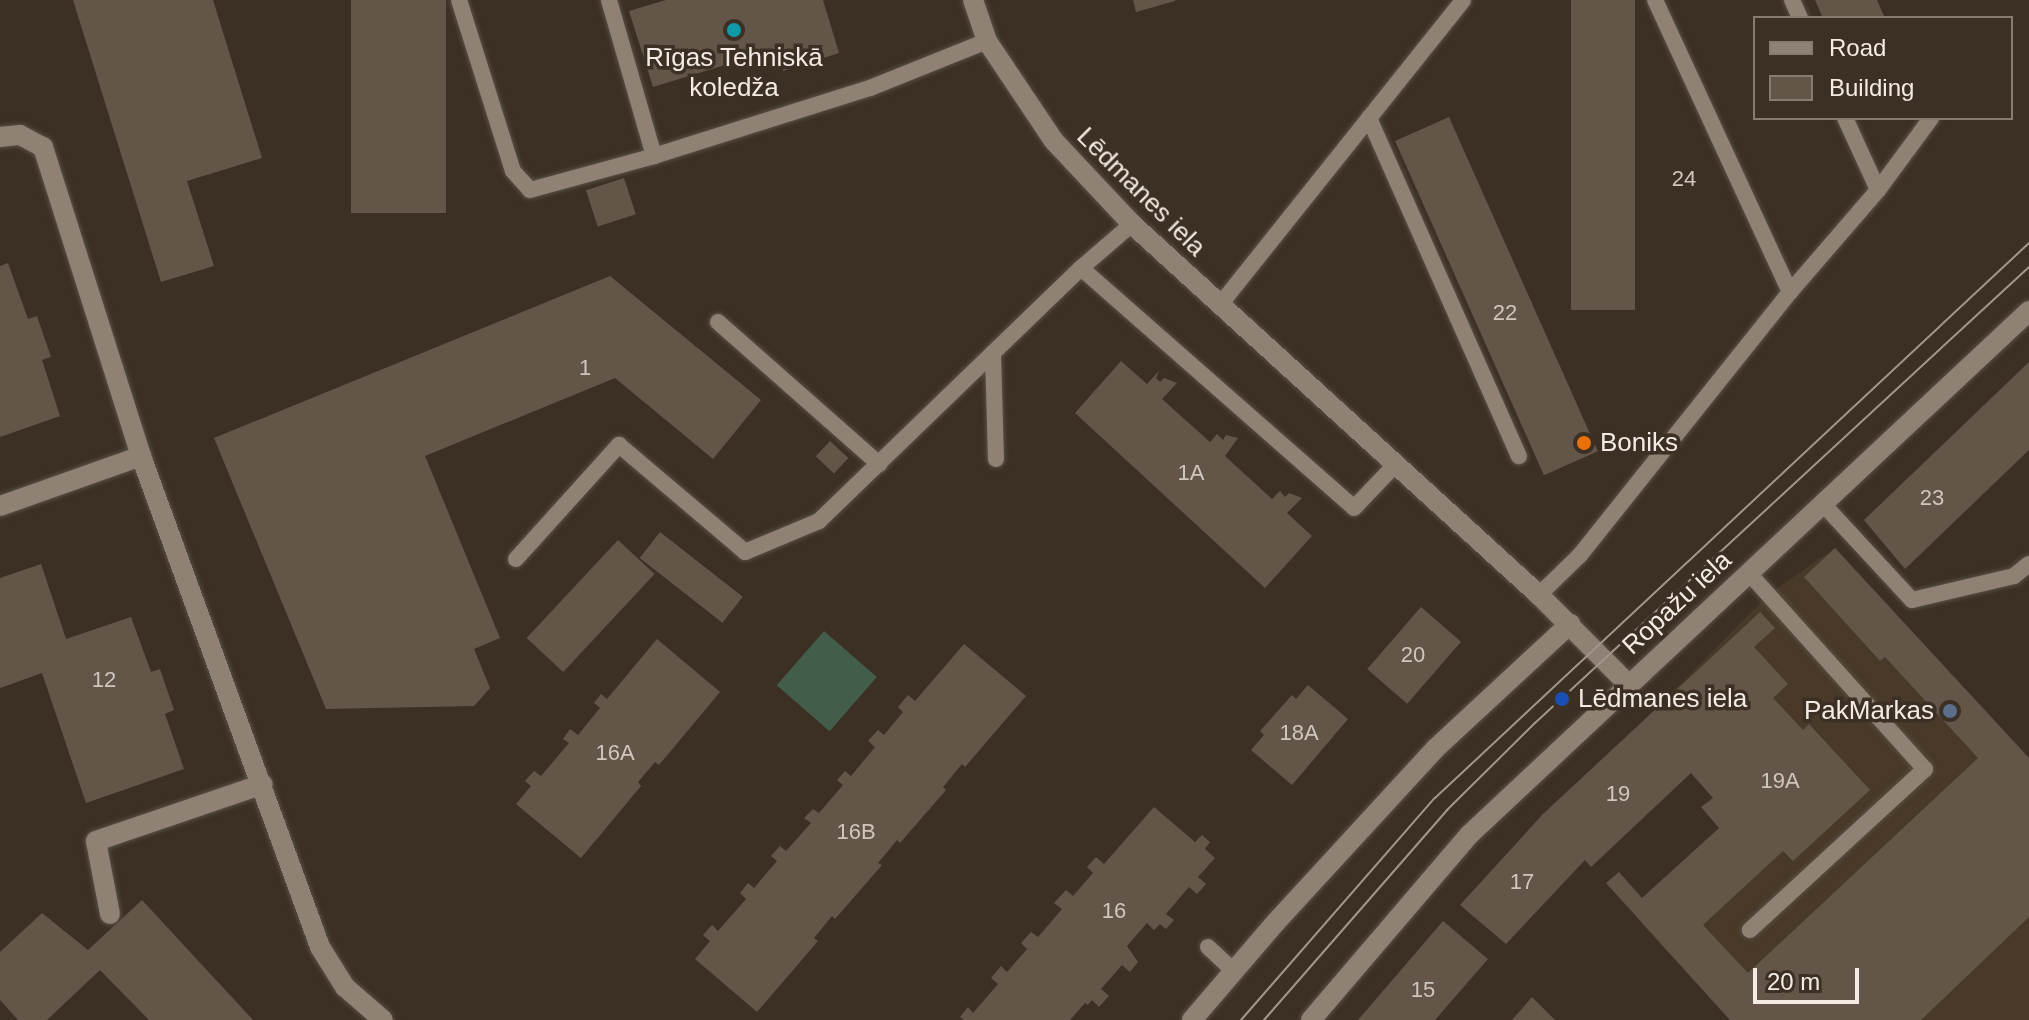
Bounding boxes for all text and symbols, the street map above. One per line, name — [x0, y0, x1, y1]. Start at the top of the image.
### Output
legend — [1753, 16, 2013, 120]
marker: Rīgas Tehniskā koledža — [725, 21, 743, 39]
text: Road — [1829, 34, 1886, 61]
place label: Rīgas Tehniskā koledža — [645, 42, 823, 104]
text: Building — [1829, 74, 1914, 101]
street label: Lēdmanes iela — [1070, 121, 1212, 263]
house number: 24 — [1672, 166, 1696, 192]
house number: 22 — [1493, 300, 1517, 326]
house number: 1 — [579, 355, 591, 381]
place label: Boniks — [1600, 427, 1678, 459]
marker: Boniks — [1575, 434, 1593, 452]
house number: 1A — [1178, 460, 1204, 486]
house number: 23 — [1920, 485, 1944, 511]
street label: Ropažu iela — [1616, 545, 1738, 661]
house number: 20 — [1401, 642, 1425, 668]
house number: 12 — [92, 667, 116, 693]
place label: Lēdmanes iela — [1578, 683, 1747, 715]
marker: Lēdmanes iela — [1553, 690, 1571, 708]
place label: PakMarkas — [1804, 695, 1934, 727]
marker: PakMarkas — [1941, 702, 1959, 720]
house number: 18A — [1279, 720, 1319, 746]
house number: 16A — [595, 740, 635, 766]
house number: 19A — [1760, 768, 1800, 794]
house number: 19 — [1606, 781, 1630, 807]
house number: 16B — [836, 819, 876, 845]
house number: 17 — [1510, 869, 1534, 895]
house number: 16 — [1102, 898, 1126, 924]
scale bar — [1757, 952, 1863, 1002]
text: 20 m — [1767, 968, 1820, 995]
house number: 15 — [1411, 977, 1435, 1003]

